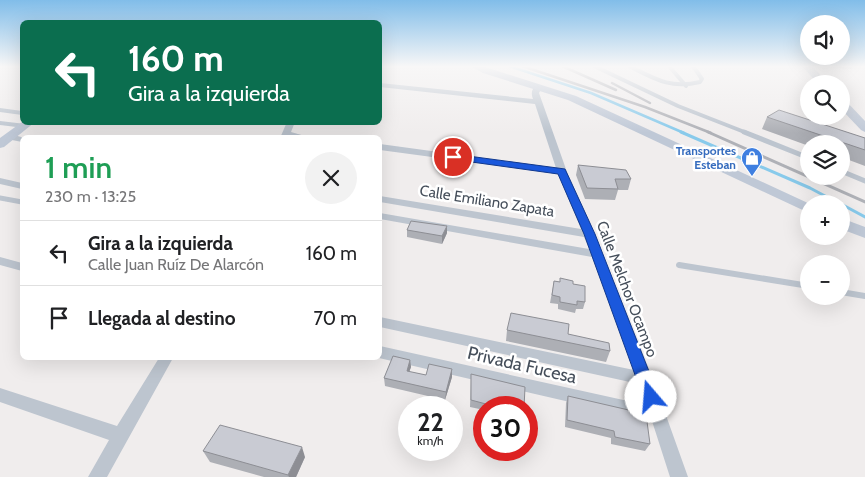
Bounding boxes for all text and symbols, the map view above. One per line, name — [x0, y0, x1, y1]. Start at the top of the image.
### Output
map controls — [800, 15, 850, 305]
button: sound — [800, 15, 850, 65]
text: 160 m — [128, 37, 224, 80]
icon: left — [45, 40, 110, 105]
button: search — [800, 75, 850, 125]
text: Gira a la izquierda — [128, 80, 290, 107]
button: layers — [800, 135, 850, 185]
pin — [432, 136, 474, 178]
icon: arrive — [439, 143, 467, 171]
place label: Transportes Esteban — [676, 143, 736, 172]
shop icon: Transportes Esteban — [740, 146, 764, 177]
text: 1 min — [45, 149, 112, 186]
button: close — [305, 152, 357, 204]
street label: Calle Emiliano Zapata — [418, 181, 556, 221]
text: 230 m · 13:25 — [45, 187, 136, 206]
button: + — [800, 195, 850, 245]
street label: Calle Melchor Ocampo — [593, 218, 661, 360]
text: Gira a la izquierda — [88, 232, 233, 255]
icon: left — [45, 239, 73, 267]
text: 160 m — [306, 242, 357, 265]
text: Calle Juan Ruíz De Alarcón — [88, 255, 264, 274]
button: − — [800, 255, 850, 305]
icon: arrive — [45, 304, 73, 332]
text: Llegada al destino — [88, 307, 235, 330]
text: 70 m — [313, 307, 357, 330]
street label: Privada Fucesa — [465, 342, 579, 388]
position arrow — [624, 370, 676, 422]
speed limit sign: 30 — [473, 396, 538, 461]
text: 22 — [417, 407, 444, 437]
text: km/h — [417, 433, 444, 448]

